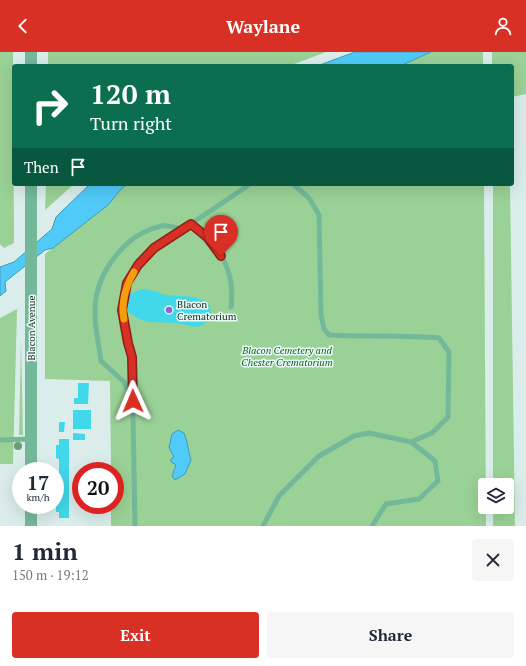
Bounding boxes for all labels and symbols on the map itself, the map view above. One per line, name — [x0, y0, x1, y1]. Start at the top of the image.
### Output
pin — [204, 215, 238, 256]
street label: Blacon Avenue — [25, 295, 38, 361]
place label: Blacon Crematorium — [177, 298, 237, 323]
marker: Blacon Crematorium — [164, 305, 174, 315]
park label: Blacon Cemetery and Chester Crematorium — [241, 344, 333, 369]
position arrow — [112, 380, 154, 422]
speed limit sign: 20 — [72, 462, 124, 514]

